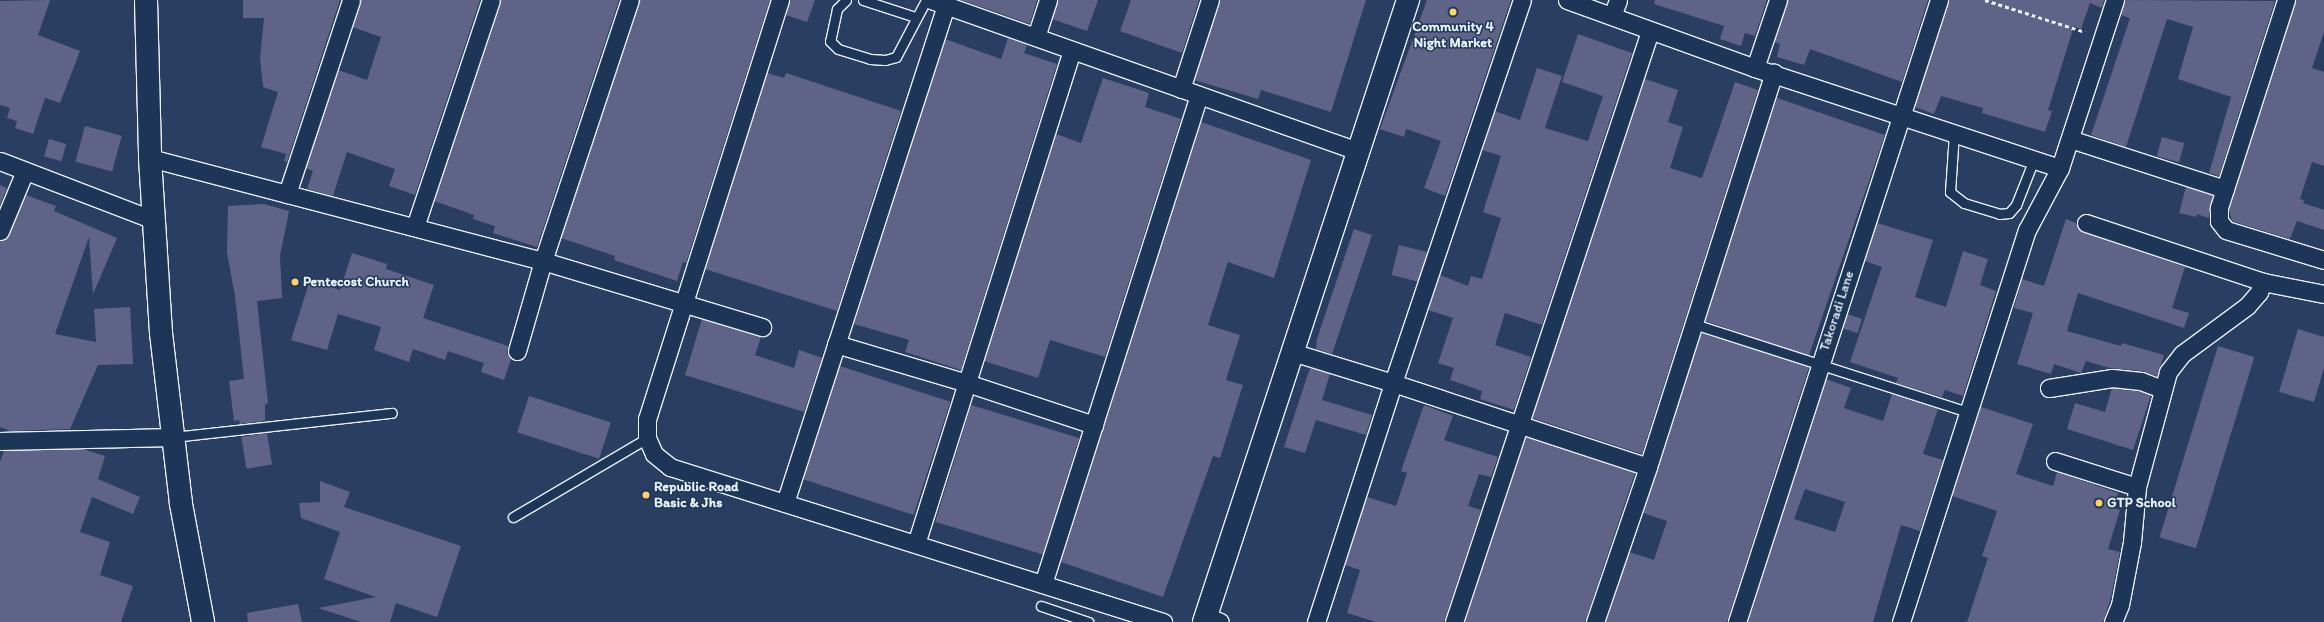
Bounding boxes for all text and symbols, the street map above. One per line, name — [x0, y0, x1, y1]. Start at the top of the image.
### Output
marker: Community 4 Night Market — [1448, 7, 1458, 17]
place label: Community 4 Night Market — [1412, 19, 1494, 52]
street label: Takoradi Lane — [1816, 268, 1858, 354]
place label: Pentecost Church — [303, 274, 409, 290]
marker: Pentecost Church — [290, 277, 300, 287]
place label: Republic Road Basic & Jhs — [654, 479, 739, 512]
marker: Republic Road Basic & Jhs — [641, 490, 651, 500]
place label: GTP School — [2107, 495, 2176, 511]
marker: GTP School — [2094, 498, 2104, 508]

